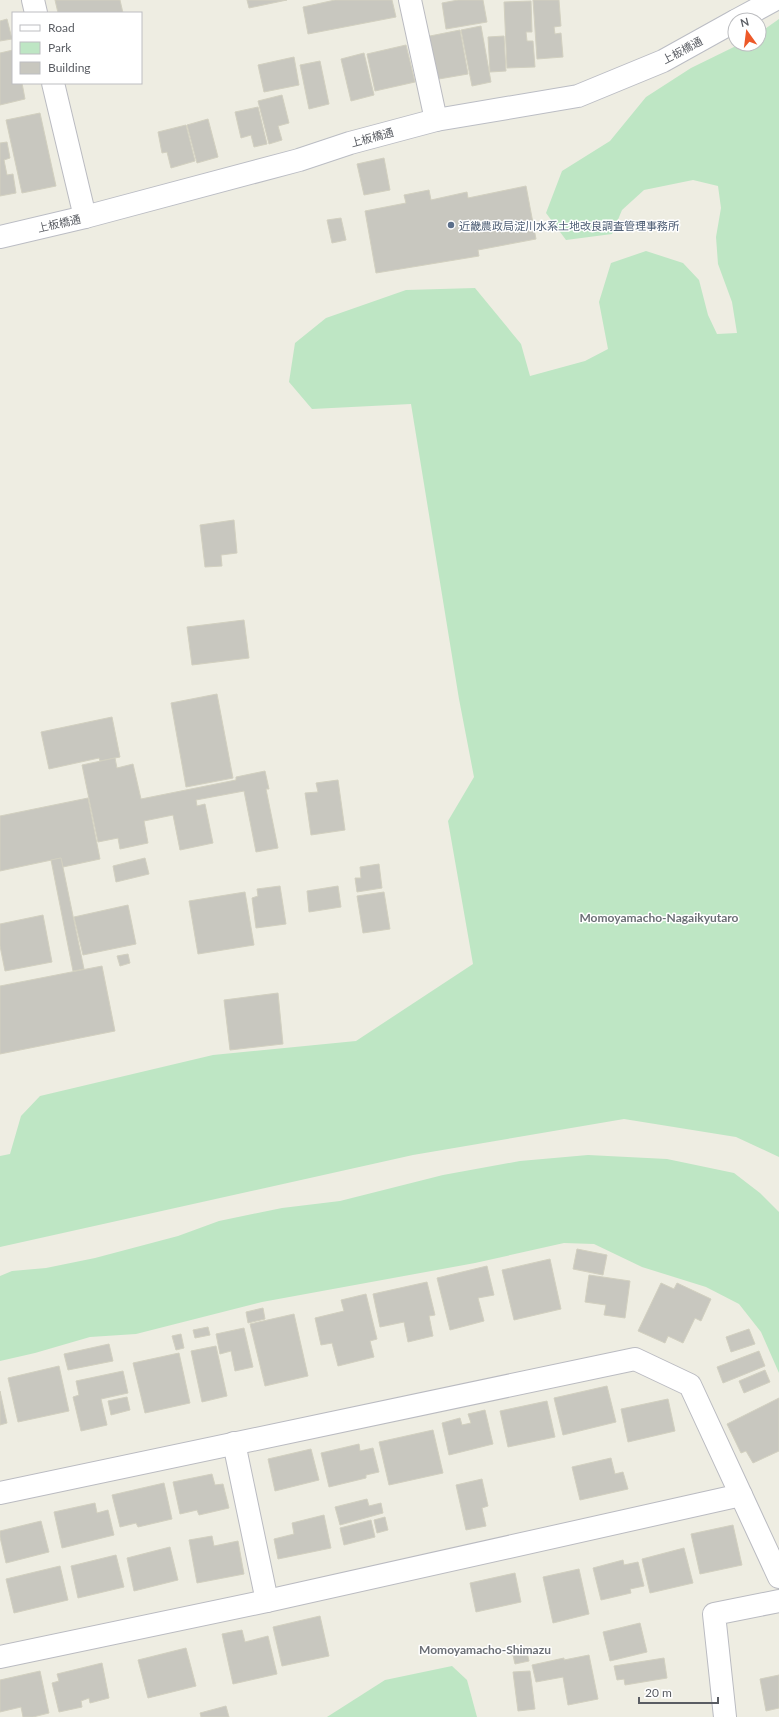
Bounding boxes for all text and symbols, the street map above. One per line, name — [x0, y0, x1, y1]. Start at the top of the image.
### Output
legend — [12, 12, 142, 84]
north arrow — [727, 12, 767, 52]
text: N — [739, 14, 750, 29]
text: Road — [48, 20, 75, 35]
street label: 上板橋通 — [660, 34, 704, 66]
text: Park — [48, 40, 72, 55]
text: Building — [48, 60, 91, 75]
street label: 上板橋通 — [349, 125, 395, 149]
street label: 上板橋通 — [36, 212, 82, 234]
place label: 近畿農政局淀川水系土地改良調査管理事務所 — [459, 219, 680, 232]
marker: 近畿農政局淀川水系土地改良調査管理事務所 — [446, 220, 456, 230]
district label: Momoyamacho-Nagaikyutaro — [579, 910, 739, 925]
district label: Momoyamacho-Shimazu — [419, 1642, 551, 1657]
scale bar — [639, 1679, 718, 1705]
text: 20 m — [645, 1685, 672, 1700]

